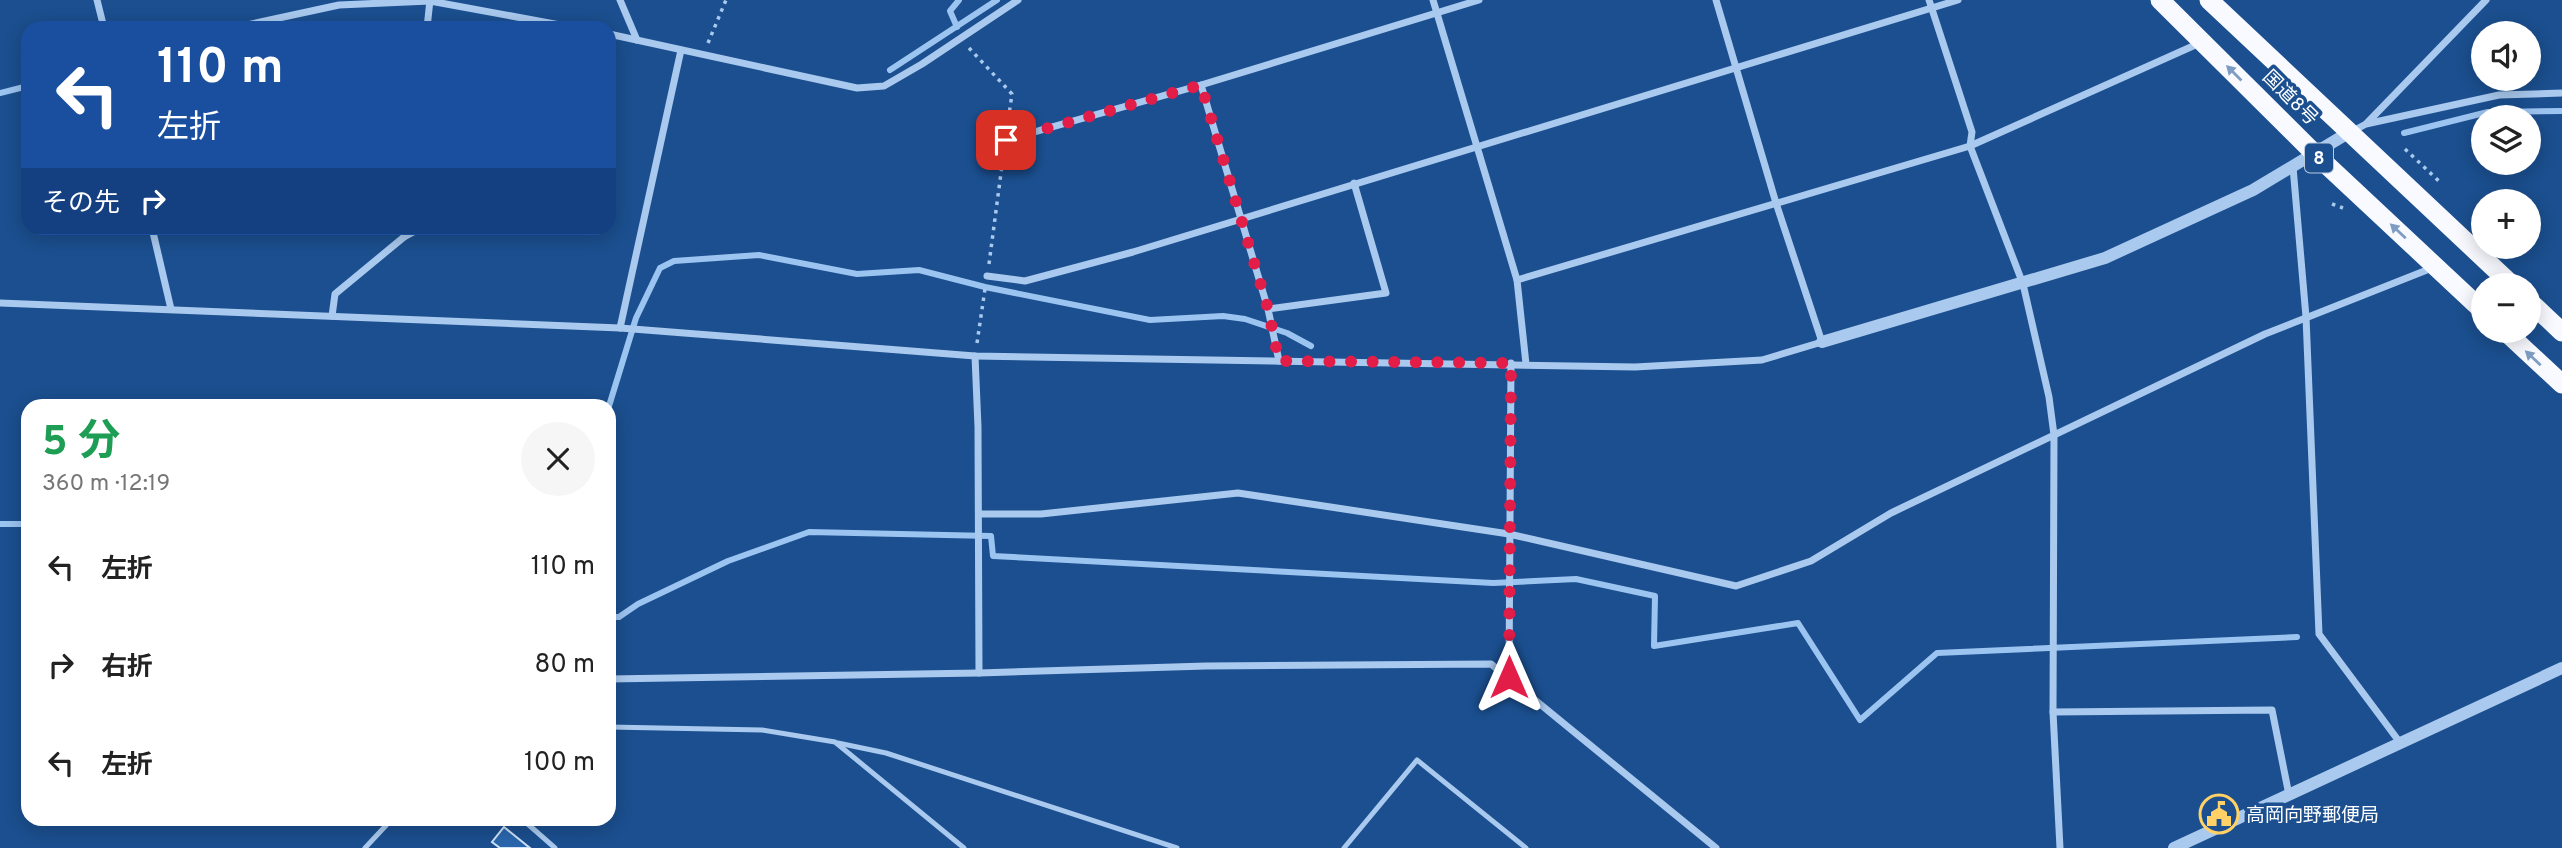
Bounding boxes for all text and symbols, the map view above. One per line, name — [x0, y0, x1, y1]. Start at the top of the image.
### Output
map controls — [2471, 21, 2541, 343]
button: sound — [2471, 21, 2541, 91]
text: 110 m — [157, 39, 284, 101]
icon: left — [42, 49, 133, 140]
one-way arrow — [2226, 65, 2242, 82]
street label: 国道8号 — [2257, 66, 2322, 131]
button: layers — [2471, 105, 2541, 175]
text: 左折 — [157, 109, 221, 149]
pin — [976, 110, 1036, 170]
icon: arrive — [987, 121, 1025, 159]
road number: 8 — [2305, 144, 2333, 173]
icon: right — [134, 182, 172, 220]
text: その先 — [42, 188, 120, 221]
button: + — [2471, 189, 2541, 259]
one-way arrow — [2390, 223, 2407, 239]
button: − — [2471, 273, 2541, 343]
one-way arrow — [2525, 350, 2542, 366]
text: 5 分 — [42, 417, 120, 470]
button: close — [521, 422, 595, 496]
text: 360 m · 12:19 — [42, 470, 170, 499]
icon: left — [42, 548, 80, 586]
text: 110 m — [531, 551, 595, 584]
text: 左折 — [101, 554, 153, 587]
position arrow — [1472, 640, 1546, 714]
icon: right — [42, 646, 80, 684]
text: 80 m — [535, 649, 595, 682]
text: 右折 — [101, 652, 153, 685]
icon: left — [42, 744, 80, 782]
text: 100 m — [524, 747, 595, 780]
text: 左折 — [101, 750, 153, 783]
public building icon: 高岡向野郵便局 — [2198, 793, 2240, 835]
place label: 高岡向野郵便局 — [2246, 804, 2379, 828]

